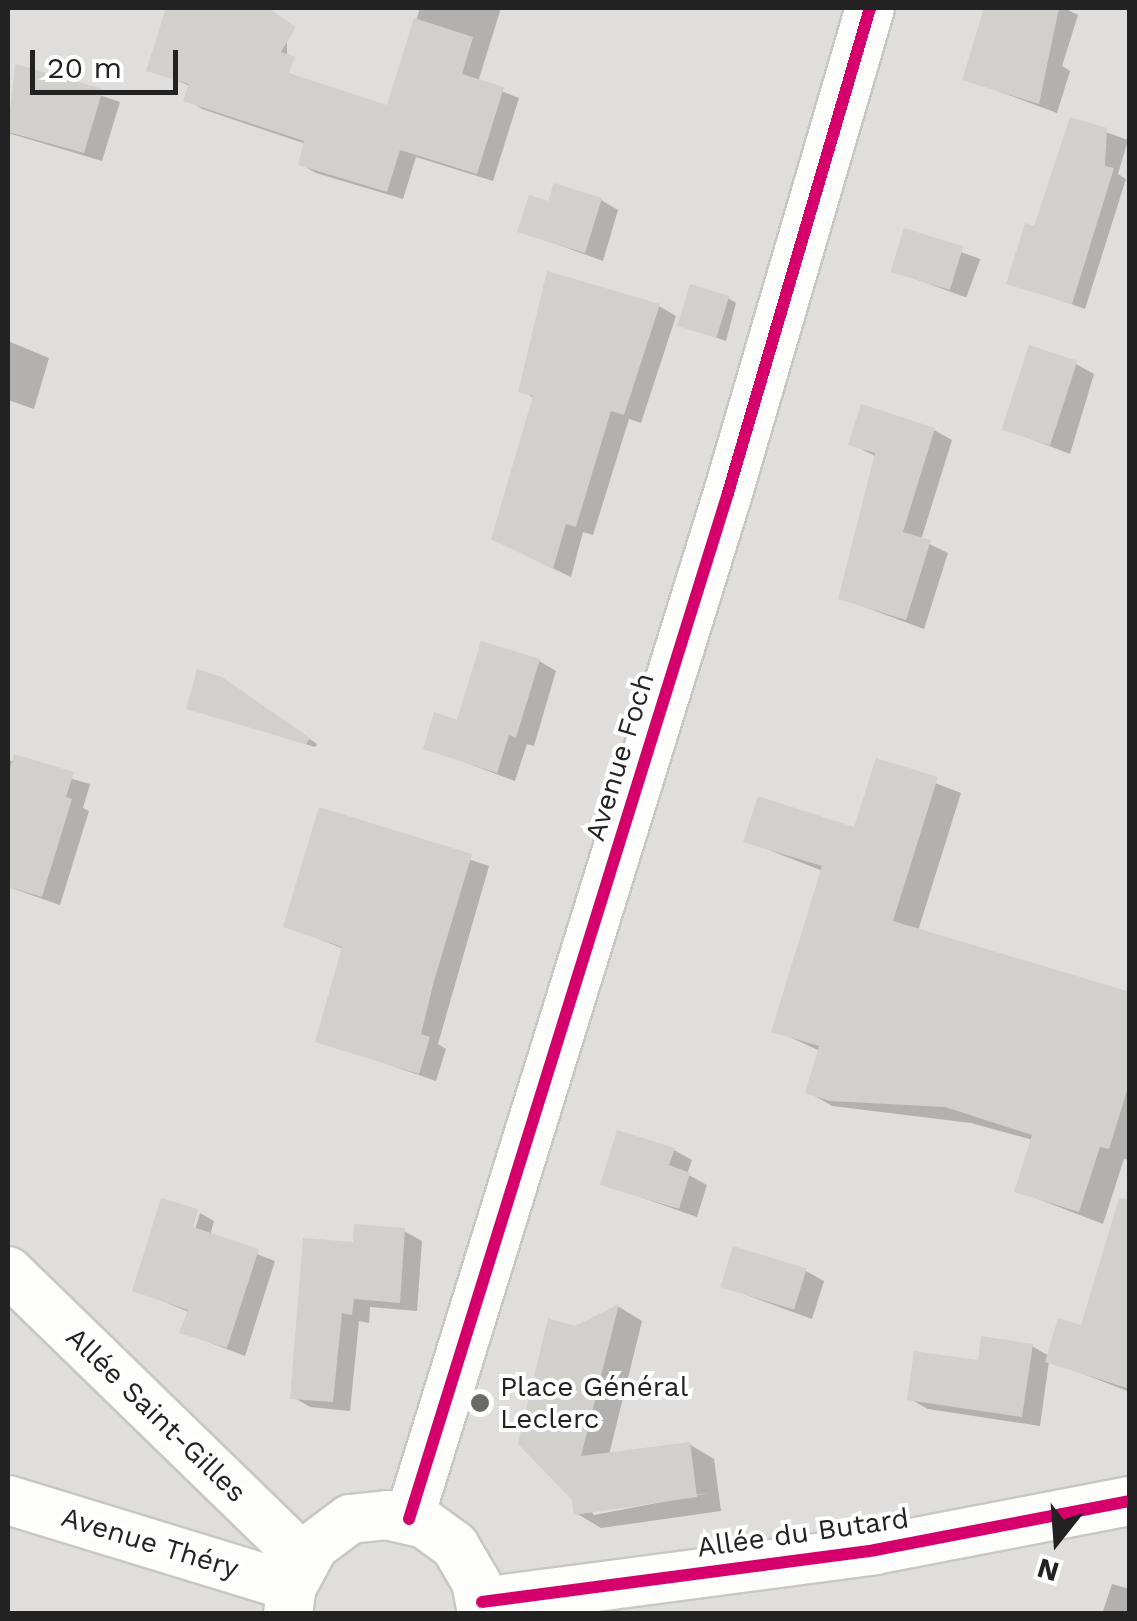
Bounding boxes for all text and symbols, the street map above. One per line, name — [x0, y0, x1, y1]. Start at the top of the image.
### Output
scale bar — [35, 30, 182, 92]
text: 20 m — [47, 50, 122, 85]
street label: Avenue Foch — [579, 669, 661, 845]
street label: Allée Saint-Gilles — [59, 1321, 253, 1509]
place label: Place Général Leclerc — [500, 1370, 688, 1436]
marker: Place Général Leclerc — [469, 1392, 491, 1414]
north arrow — [1007, 1491, 1107, 1591]
street label: Avenue Théry — [57, 1500, 243, 1586]
street label: Allée du Butard — [695, 1502, 911, 1564]
text: N — [1033, 1551, 1063, 1589]

